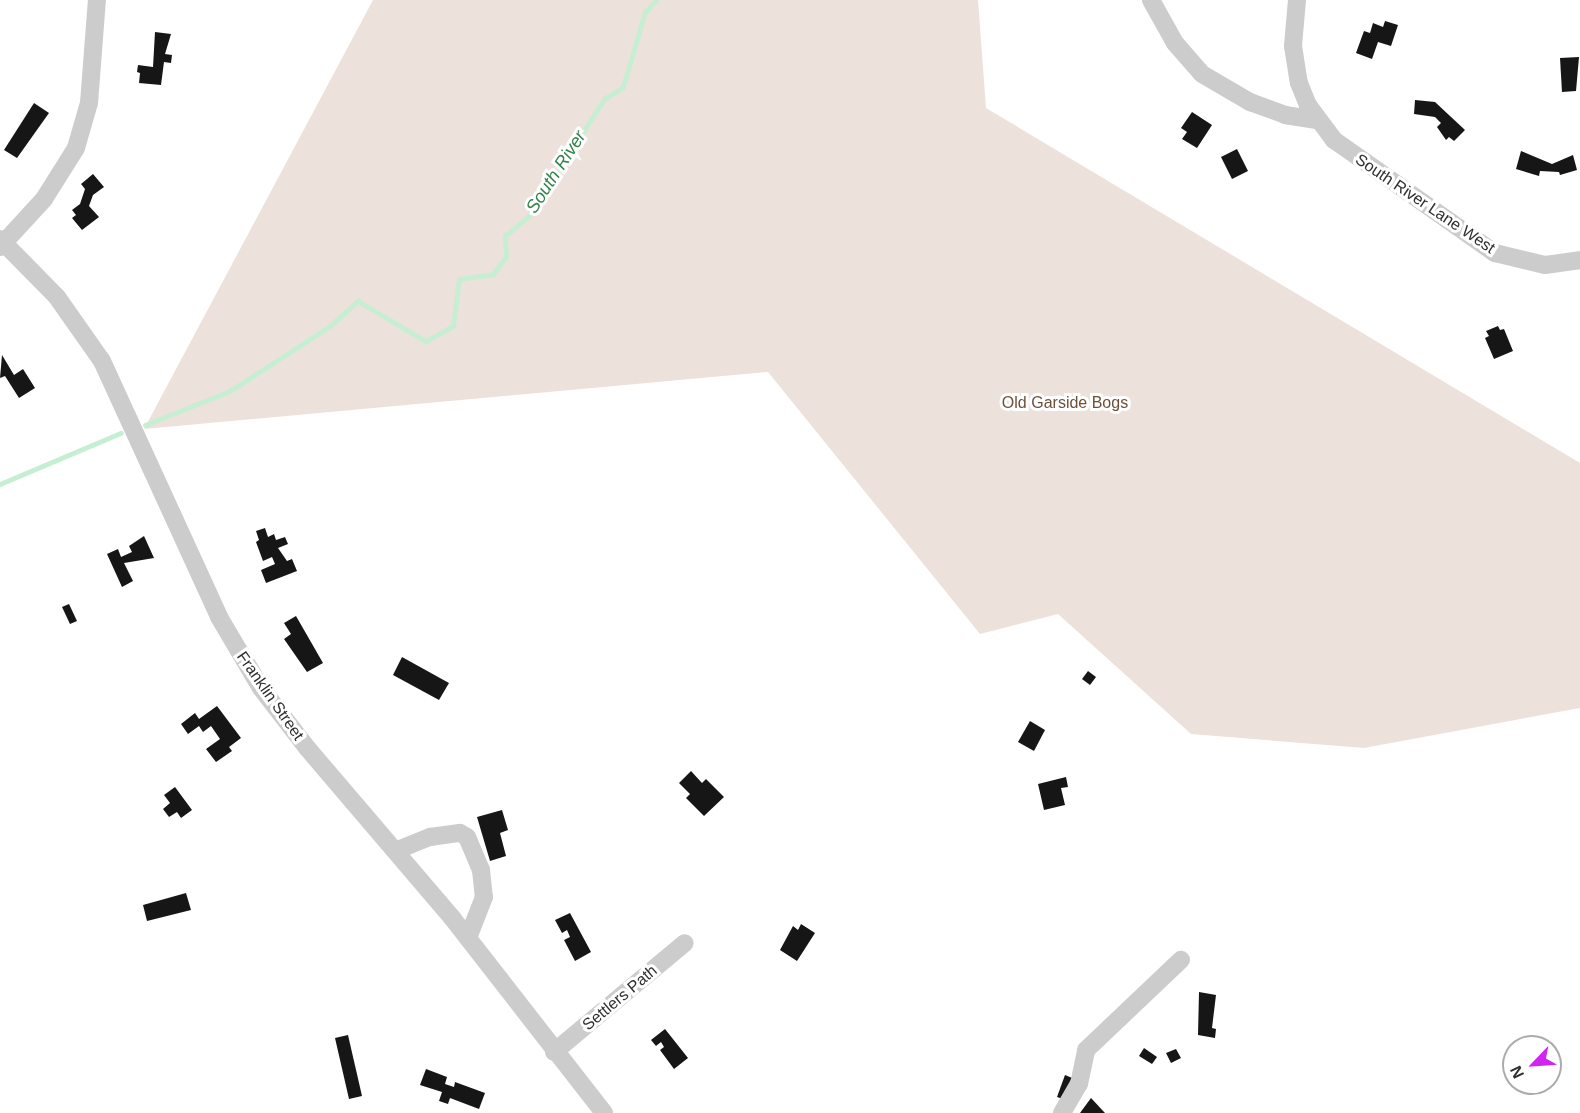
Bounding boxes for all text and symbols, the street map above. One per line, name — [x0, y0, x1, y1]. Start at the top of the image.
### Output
water label: South River — [521, 127, 591, 217]
street label: South River Lane West — [1352, 150, 1498, 258]
park label: Old Garside Bogs — [1002, 393, 1128, 413]
street label: Franklin Street — [232, 648, 308, 744]
street label: Settlers Path — [579, 961, 661, 1035]
north arrow — [1502, 1035, 1562, 1095]
text: N — [1507, 1063, 1527, 1081]

